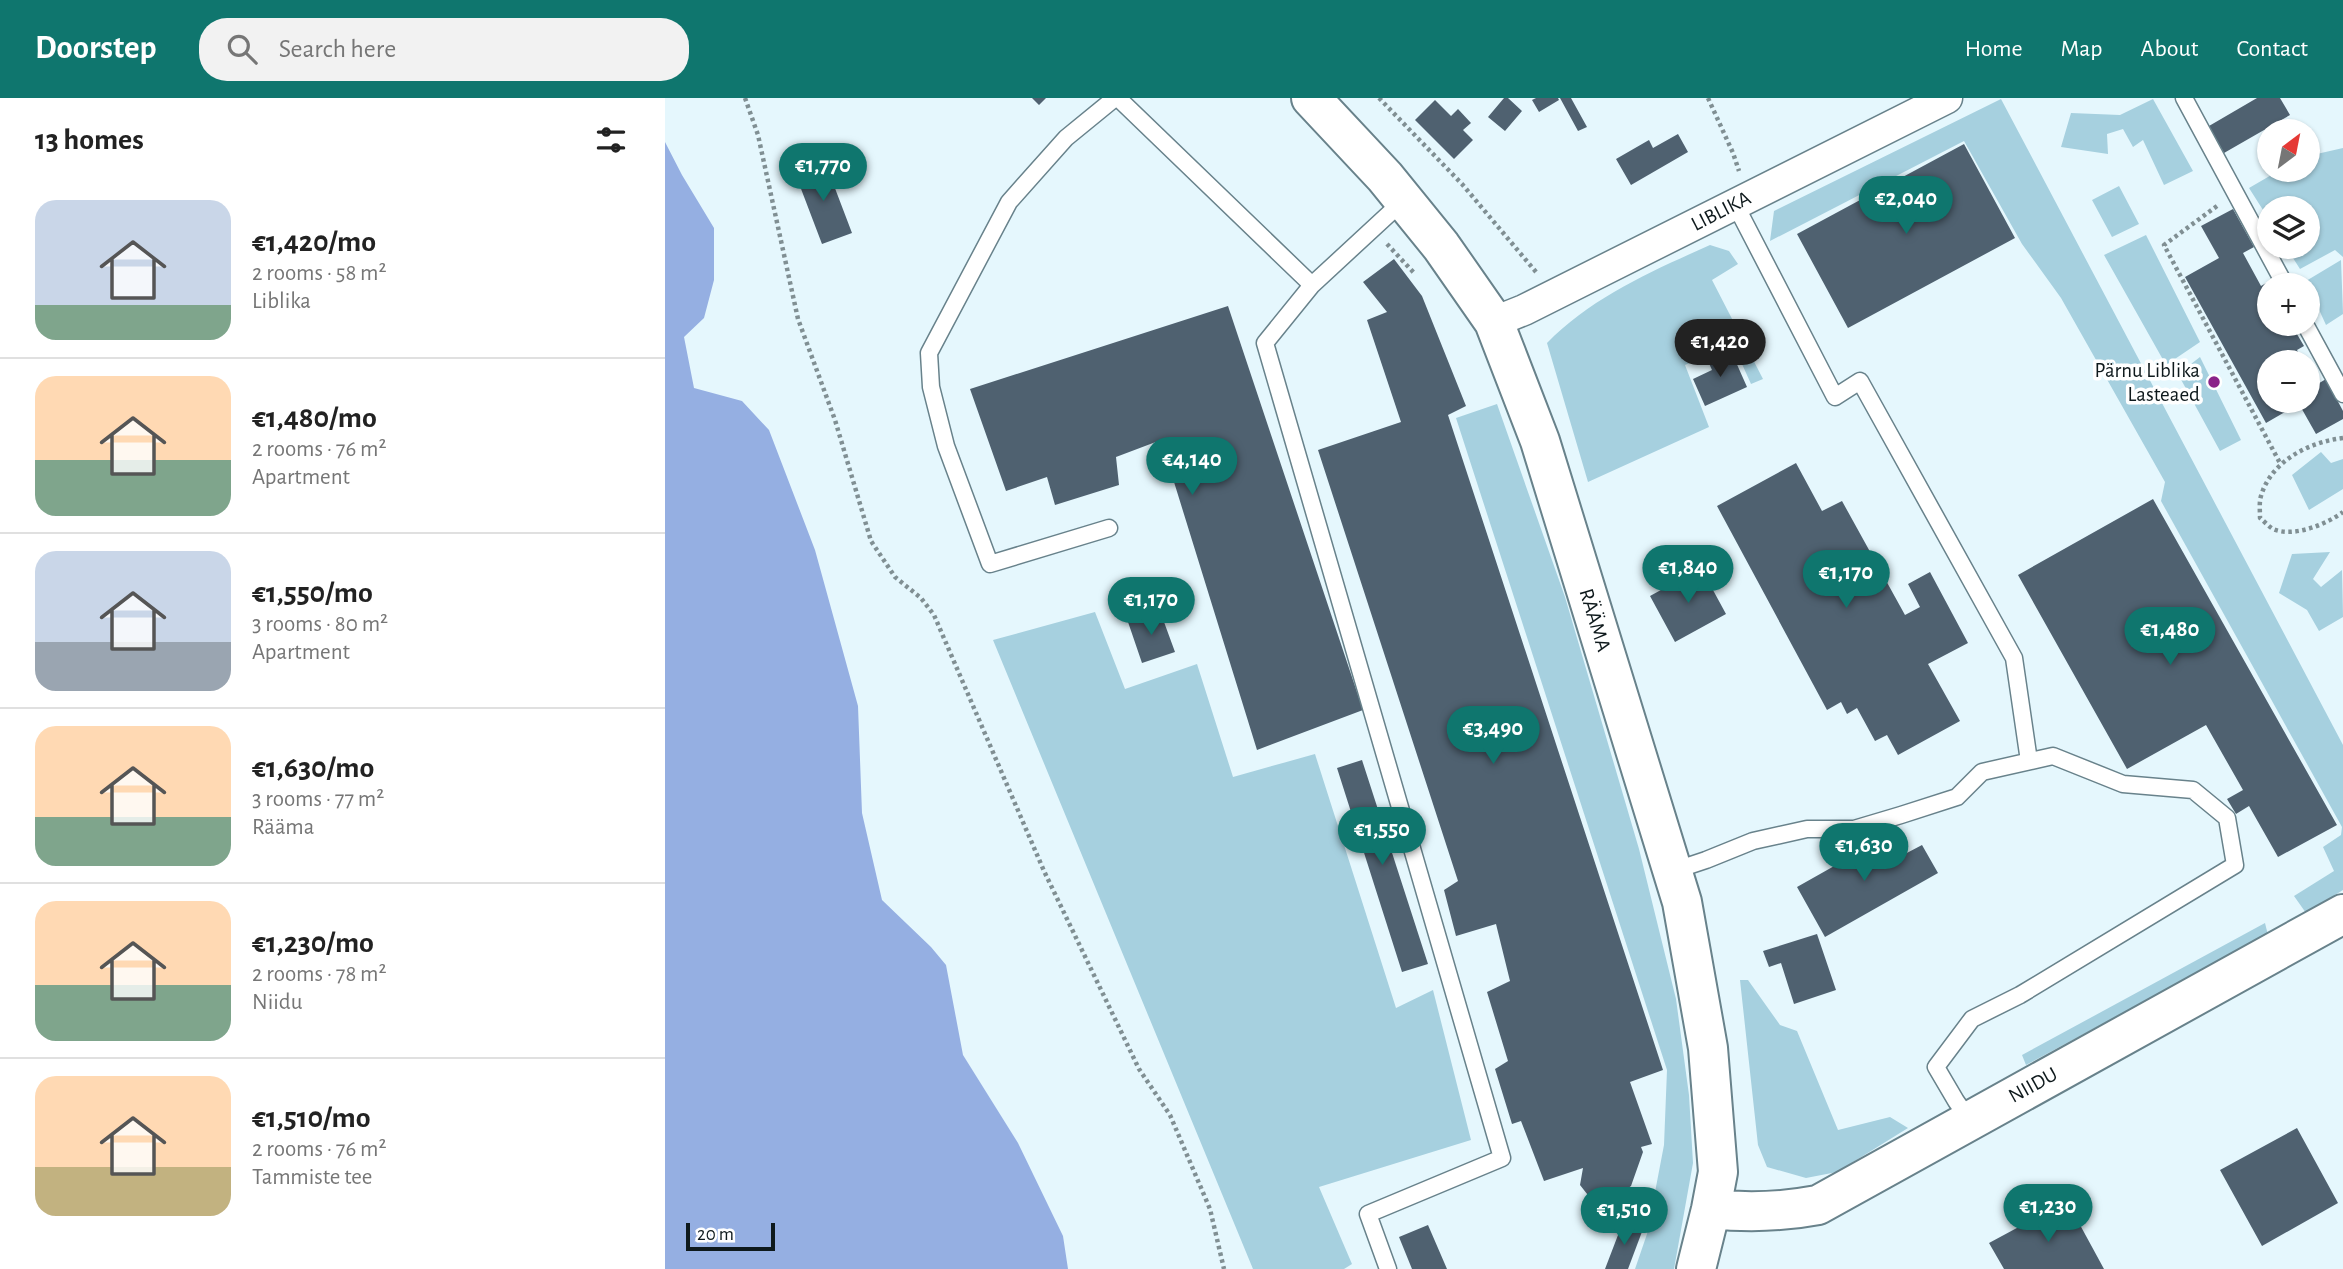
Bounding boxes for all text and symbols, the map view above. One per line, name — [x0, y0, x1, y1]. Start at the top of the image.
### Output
search box — [199, 18, 689, 81]
icon: search — [223, 30, 261, 68]
text: Doorstep — [35, 32, 157, 65]
text: Search here — [279, 36, 396, 62]
text: Home — [1965, 37, 2023, 61]
text: Map — [2061, 37, 2103, 61]
text: About — [2141, 37, 2198, 61]
text: Contact — [2236, 37, 2308, 61]
north arrow — [2257, 119, 2321, 182]
map controls — [2257, 119, 2320, 413]
icon: filters — [592, 121, 630, 159]
text: 13 homes — [35, 125, 144, 155]
pin: €1,770 — [766, 144, 880, 203]
text: €1,770 — [795, 154, 851, 177]
pin: €2,040 — [1849, 176, 1963, 236]
street label: LIBLIKA — [1688, 187, 1754, 235]
text: €2,040 — [1875, 187, 1937, 210]
button: layers — [2257, 196, 2320, 259]
text: €1,420/mo — [252, 227, 376, 257]
icon: home — [91, 228, 175, 312]
text: 2 rooms · 58 m² — [252, 262, 387, 285]
button: + — [2257, 273, 2320, 336]
text: Liblika — [252, 290, 311, 313]
pin: €1,420 — [1663, 320, 1777, 379]
text: €1,420 — [1691, 330, 1749, 353]
button: − — [2257, 350, 2320, 413]
place label: Pärnu Liblika Lasteaed — [2095, 360, 2200, 405]
marker: Pärnu Liblika Lasteaed — [2206, 374, 2222, 390]
text: €1,480/mo — [252, 403, 377, 433]
icon: home — [91, 404, 175, 488]
text: 2 rooms · 76 m² — [252, 438, 386, 461]
pin: €4,140 — [1135, 438, 1249, 497]
text: €4,140 — [1162, 448, 1222, 471]
text: Apartment — [252, 466, 350, 489]
pin: €1,840 — [1631, 546, 1745, 605]
pin: €1,170 — [1789, 550, 1903, 610]
text: €1,840 — [1658, 556, 1718, 579]
text: €1,170 — [1819, 561, 1873, 584]
text: €1,550/mo — [252, 578, 373, 608]
pin: €1,170 — [1094, 578, 1208, 637]
icon: home — [91, 579, 175, 663]
street label: RÄÄMA — [1576, 586, 1615, 654]
text: €1,170 — [1124, 588, 1178, 611]
pin: €1,480 — [2113, 608, 2227, 667]
text: 3 rooms · 80 m² — [252, 613, 388, 636]
text: €1,480 — [2140, 618, 2200, 641]
text: Apartment — [252, 641, 350, 664]
pin: €3,490 — [1436, 706, 1550, 766]
text: €3,490 — [1463, 717, 1523, 740]
text: €1,630/mo — [252, 753, 374, 783]
icon: home — [91, 754, 175, 838]
text: 3 rooms · 77 m² — [252, 788, 384, 811]
pin: €1,550 — [1325, 808, 1439, 867]
text: Rääma — [252, 816, 314, 839]
text: €1,550 — [1354, 818, 1410, 841]
pin: €1,630 — [1807, 824, 1921, 883]
text: €1,630 — [1835, 834, 1893, 857]
text: €1,230/mo — [252, 928, 374, 958]
icon: home — [91, 929, 175, 1013]
text: 2 rooms · 78 m² — [252, 963, 387, 986]
text: Niidu — [252, 991, 303, 1014]
street label: NIIDU — [2005, 1063, 2061, 1107]
text: €1,510/mo — [252, 1103, 371, 1133]
icon: home — [91, 1104, 175, 1188]
text: 2 rooms · 76 m² — [252, 1138, 386, 1161]
text: Tammiste tee — [252, 1166, 372, 1189]
pin: €1,230 — [1991, 1184, 2105, 1244]
pin: €1,510 — [1567, 1188, 1681, 1247]
text: €1,230 — [2019, 1195, 2077, 1218]
text: €1,510 — [1597, 1198, 1651, 1221]
scale bar — [686, 1220, 775, 1252]
text: 20 m — [697, 1225, 734, 1244]

